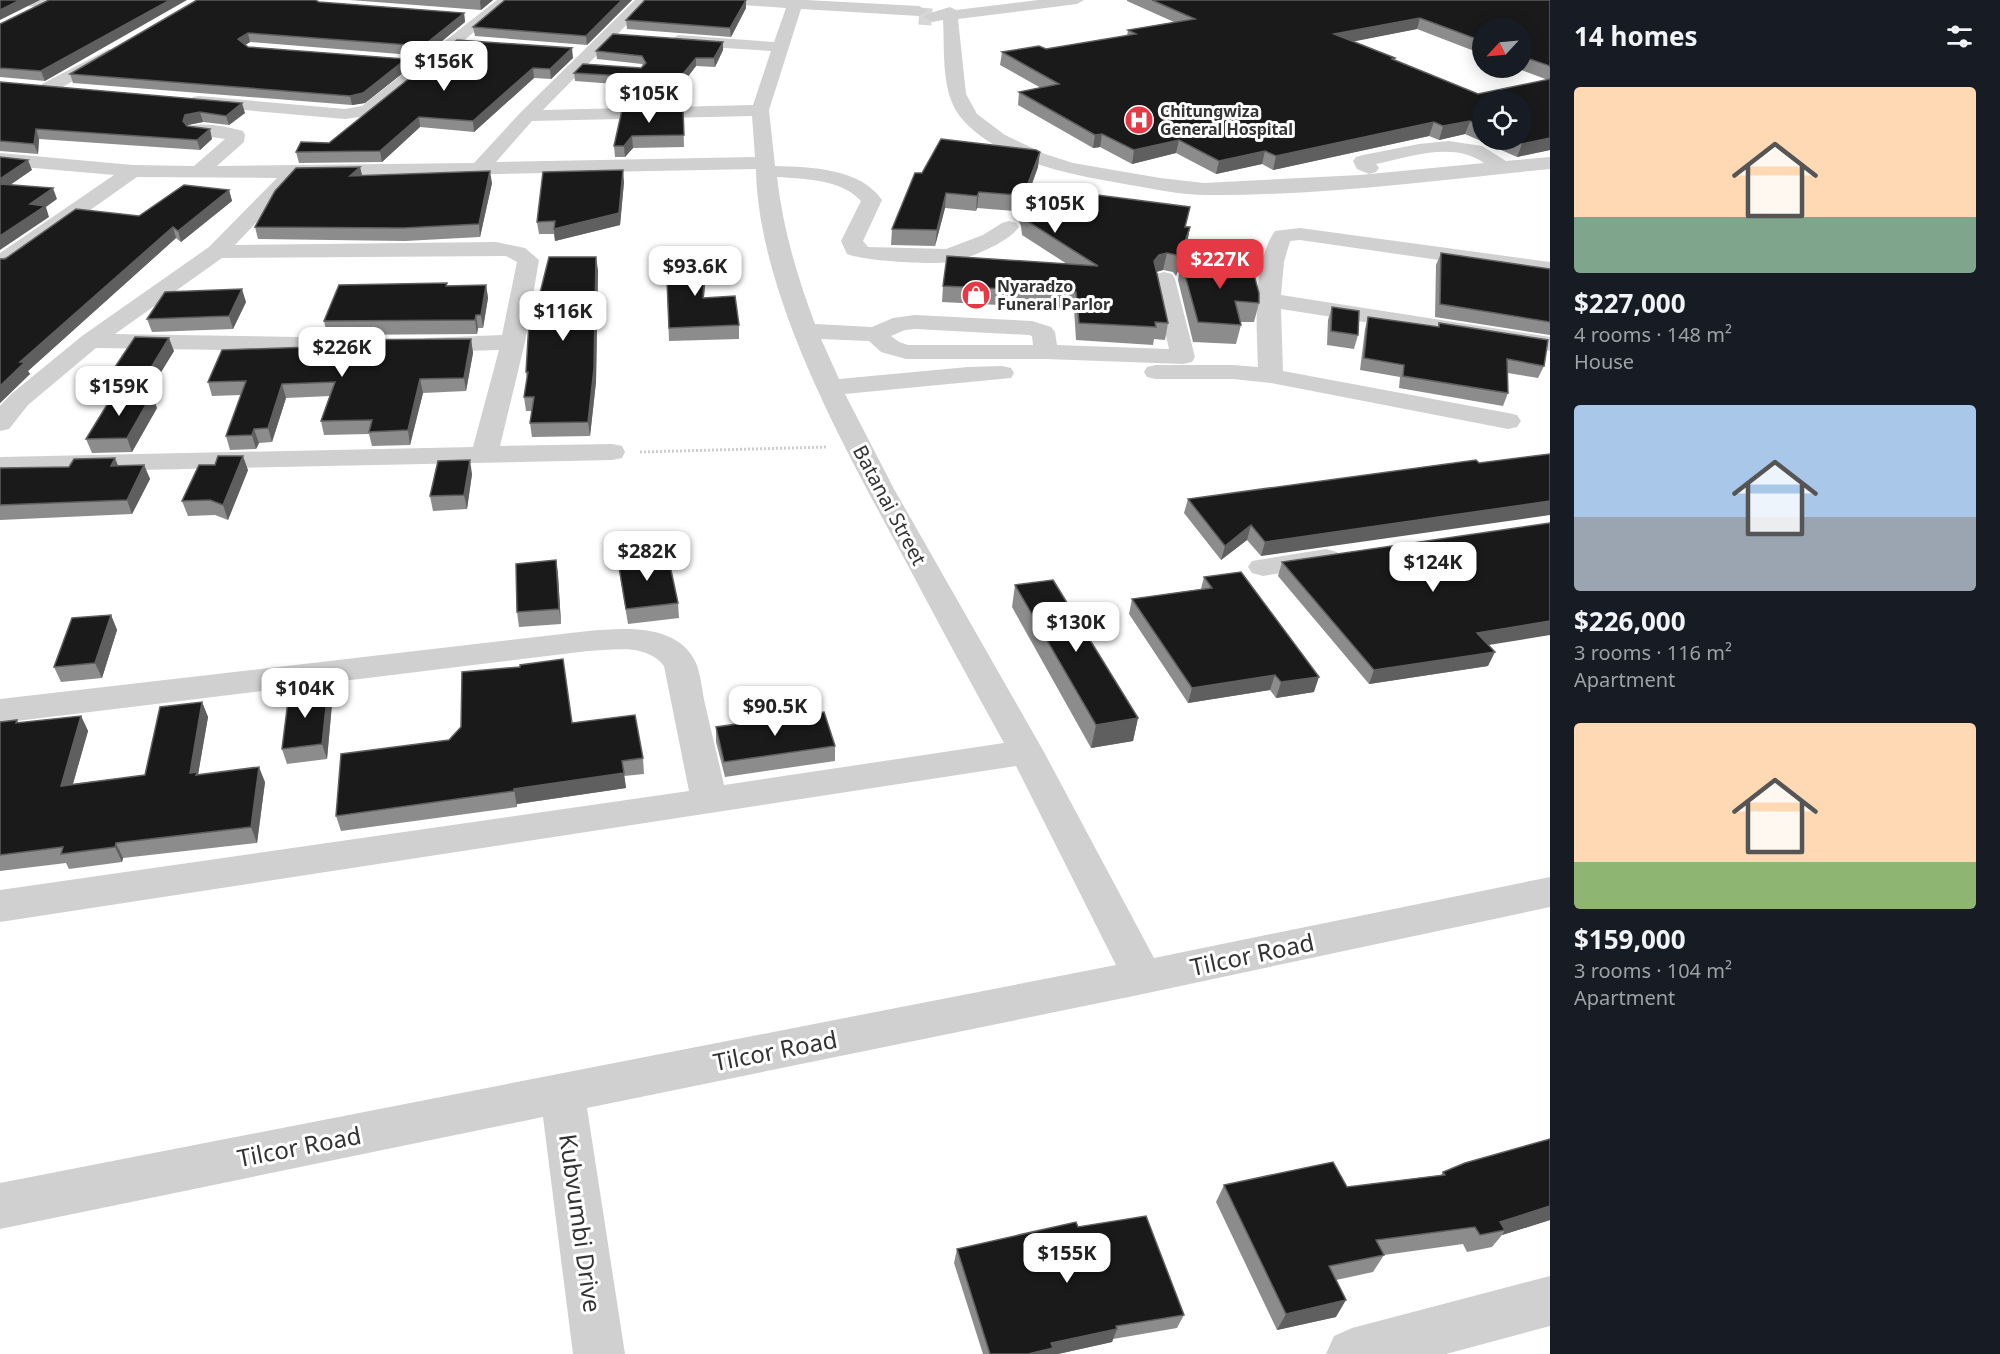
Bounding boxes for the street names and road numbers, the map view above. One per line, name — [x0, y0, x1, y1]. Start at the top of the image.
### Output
street label: Batanai Street — [847, 440, 933, 570]
street label: Tilcor Road — [1187, 925, 1317, 983]
street label: Tilcor Road — [710, 1022, 840, 1078]
street label: Tilcor Road — [234, 1118, 364, 1174]
street label: Kubvumbi Drive — [552, 1132, 610, 1314]

